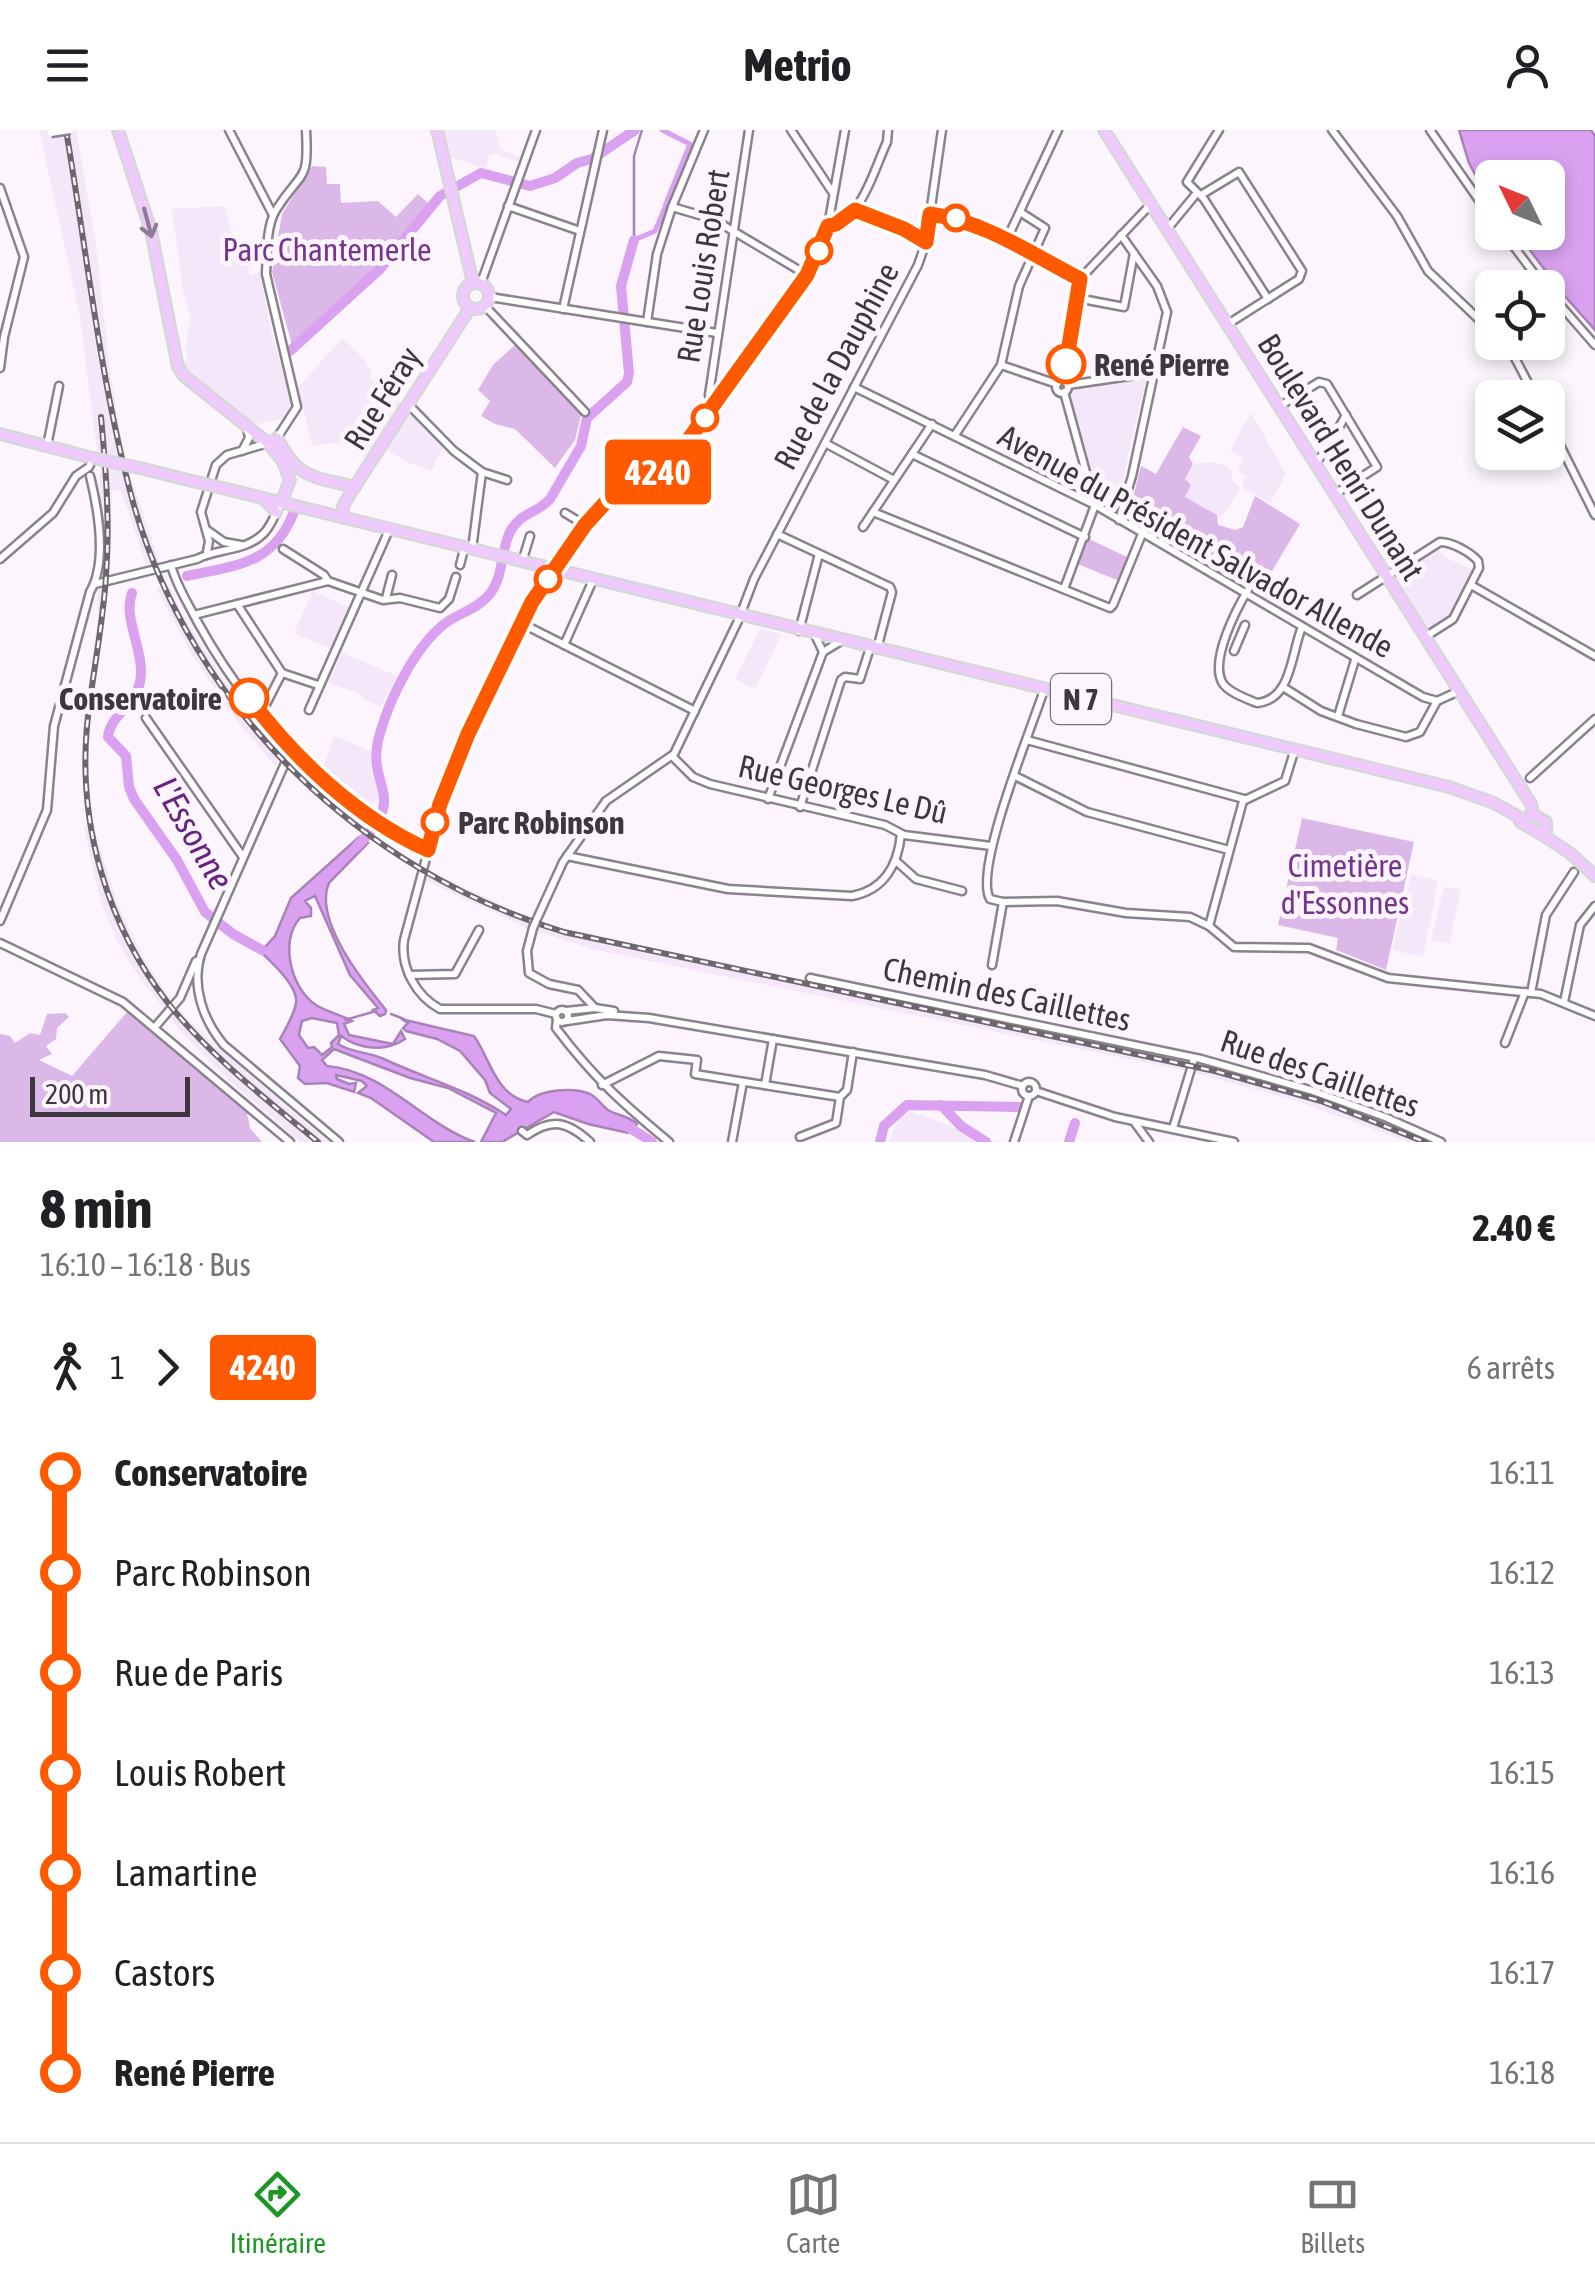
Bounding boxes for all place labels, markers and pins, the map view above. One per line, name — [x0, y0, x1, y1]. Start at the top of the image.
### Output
unlabelled marker — [943, 205, 969, 231]
unlabelled marker — [806, 238, 832, 264]
marker: René Pierre — [1047, 345, 1085, 383]
place label: René Pierre — [1094, 346, 1230, 383]
unlabelled marker — [692, 405, 718, 431]
unlabelled marker — [535, 566, 561, 592]
marker: Conservatoire — [230, 679, 268, 717]
place label: Conservatoire — [59, 680, 222, 717]
place label: Parc Robinson — [458, 804, 625, 841]
marker: Parc Robinson — [422, 809, 448, 835]

